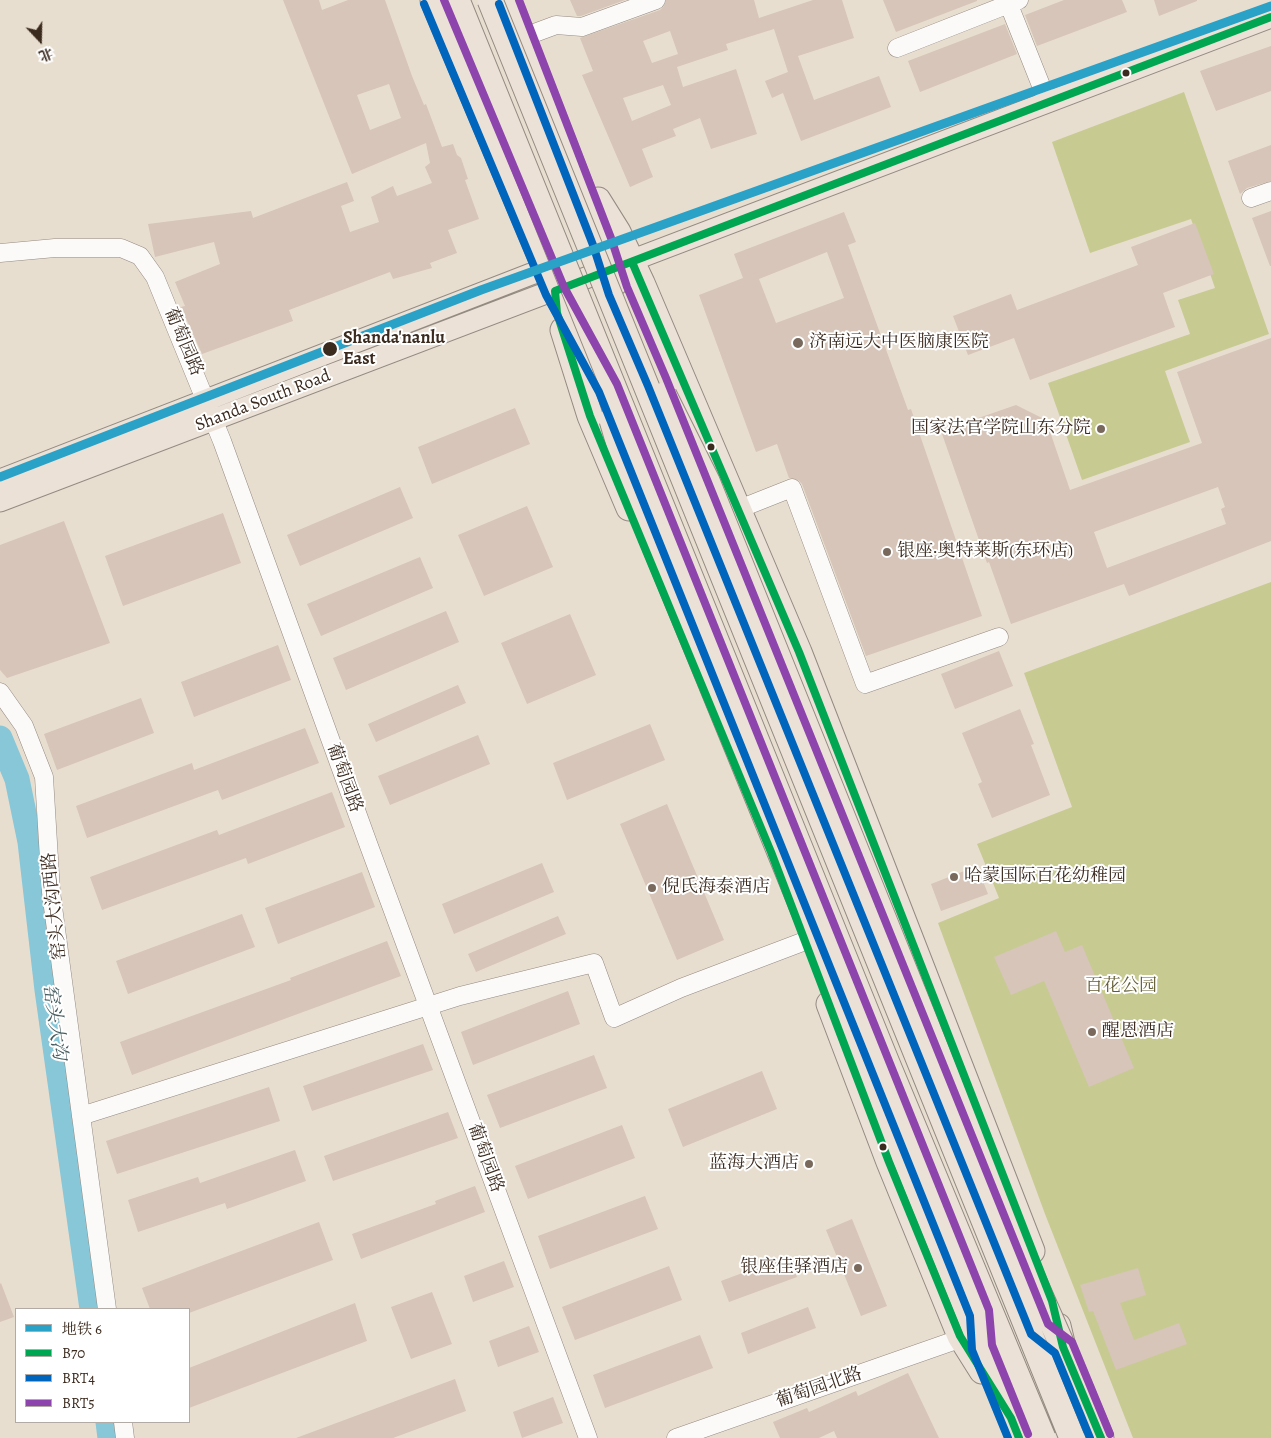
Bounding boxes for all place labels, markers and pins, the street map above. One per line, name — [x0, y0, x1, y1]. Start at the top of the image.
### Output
unlabelled marker — [1121, 68, 1131, 78]
place label: Shanda'nanlu East — [343, 328, 445, 370]
place label: 济南远大中医脑康医院 — [809, 332, 989, 354]
marker: 济南远大中医脑康医院 — [791, 336, 805, 350]
marker: Shanda'nanlu East — [321, 340, 339, 358]
place label: 国家法官学院山东分院 — [911, 418, 1091, 440]
marker: 国家法官学院山东分院 — [1095, 423, 1107, 435]
unlabelled marker — [706, 442, 716, 452]
place label: 银座·奥特莱斯(东环店) — [897, 541, 1073, 563]
marker: 银座·奥特莱斯(东环店) — [881, 546, 893, 558]
place label: 哈蒙国际百花幼稚园 — [964, 866, 1126, 888]
marker: 哈蒙国际百花幼稚园 — [948, 871, 960, 883]
place label: 倪氏海泰酒店 — [662, 877, 770, 899]
marker: 倪氏海泰酒店 — [646, 882, 658, 894]
place label: 醒恩酒店 — [1102, 1021, 1174, 1043]
marker: 醒恩酒店 — [1086, 1026, 1098, 1038]
unlabelled marker — [878, 1142, 888, 1152]
place label: 蓝海大酒店 — [709, 1153, 799, 1175]
marker: 蓝海大酒店 — [803, 1158, 815, 1170]
place label: 银座佳驿酒店 — [740, 1257, 848, 1279]
marker: 银座佳驿酒店 — [852, 1262, 864, 1274]

